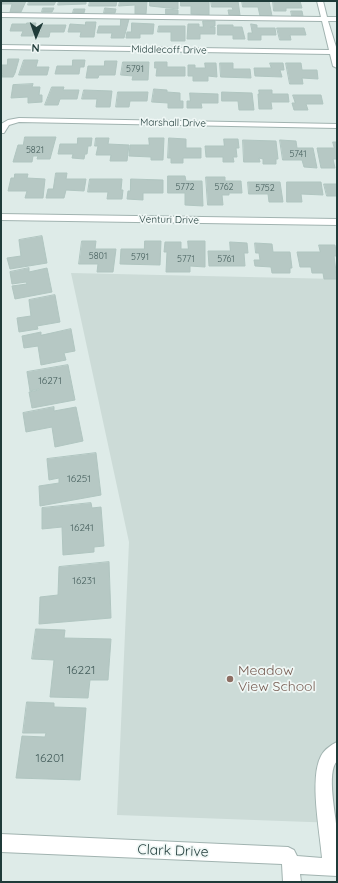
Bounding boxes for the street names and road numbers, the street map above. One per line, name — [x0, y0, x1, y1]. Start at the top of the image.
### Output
street label: Middlecoff Drive — [131, 43, 207, 57]
street label: Marshall Drive — [140, 116, 206, 130]
street label: Venturi Drive — [139, 213, 199, 227]
street label: Clark Drive — [137, 841, 209, 861]

